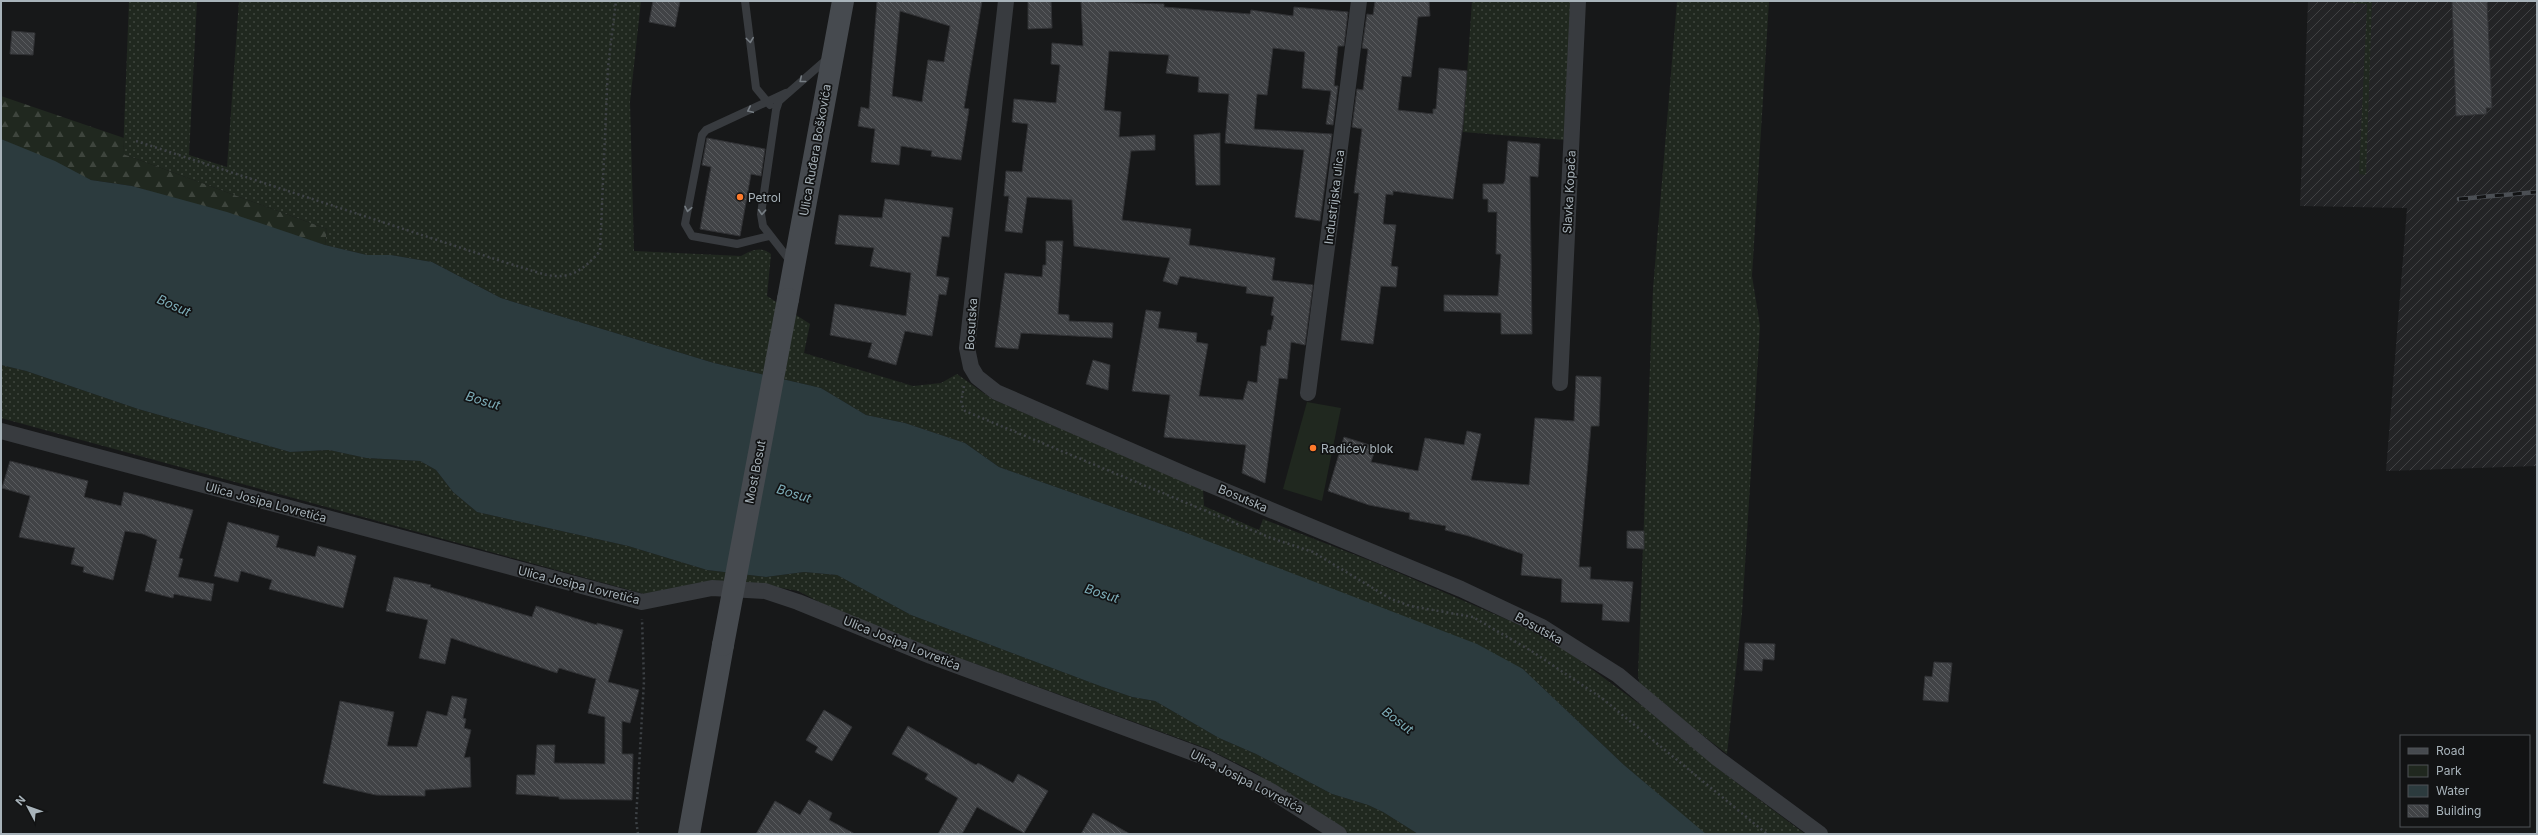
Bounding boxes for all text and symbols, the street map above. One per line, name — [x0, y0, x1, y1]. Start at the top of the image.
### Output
one-way arrow — [745, 37, 754, 43]
one-way arrow — [800, 75, 807, 82]
street label: Ulica Ruđera Boškovića — [796, 83, 834, 217]
one-way arrow — [747, 105, 755, 113]
street label: Industrijska ulica — [1321, 149, 1347, 245]
street label: Slavka Kopača — [1559, 150, 1579, 234]
place label: Petrol — [748, 190, 781, 205]
marker: Petrol — [735, 192, 745, 202]
one-way arrow — [684, 205, 693, 212]
one-way arrow — [758, 209, 767, 215]
water label: Bosut — [155, 291, 194, 320]
street label: Bosutska — [962, 298, 980, 350]
water label: Bosut — [464, 387, 503, 413]
street label: Most Bosut — [742, 439, 768, 505]
place label: Radićev blok — [1321, 441, 1394, 456]
marker: Radićev blok — [1308, 443, 1318, 453]
street label: Ulica Josipa Lovretića — [204, 479, 328, 525]
water label: Bosut — [775, 480, 814, 506]
street label: Bosutska — [1216, 481, 1270, 515]
street label: Ulica Josipa Lovretića — [517, 563, 641, 607]
water label: Bosut — [1083, 580, 1122, 606]
street label: Bosutska — [1513, 609, 1565, 647]
street label: Ulica Josipa Lovretića — [841, 613, 963, 673]
water label: Bosut — [1379, 703, 1417, 737]
legend — [2400, 735, 2530, 827]
text: Road — [2436, 743, 2465, 758]
street label: Ulica Josipa Lovretića — [1188, 746, 1306, 816]
text: Park — [2436, 763, 2462, 778]
text: Water — [2436, 783, 2470, 798]
north arrow — [8, 787, 48, 827]
text: N — [12, 793, 28, 808]
text: Building — [2436, 803, 2481, 818]

